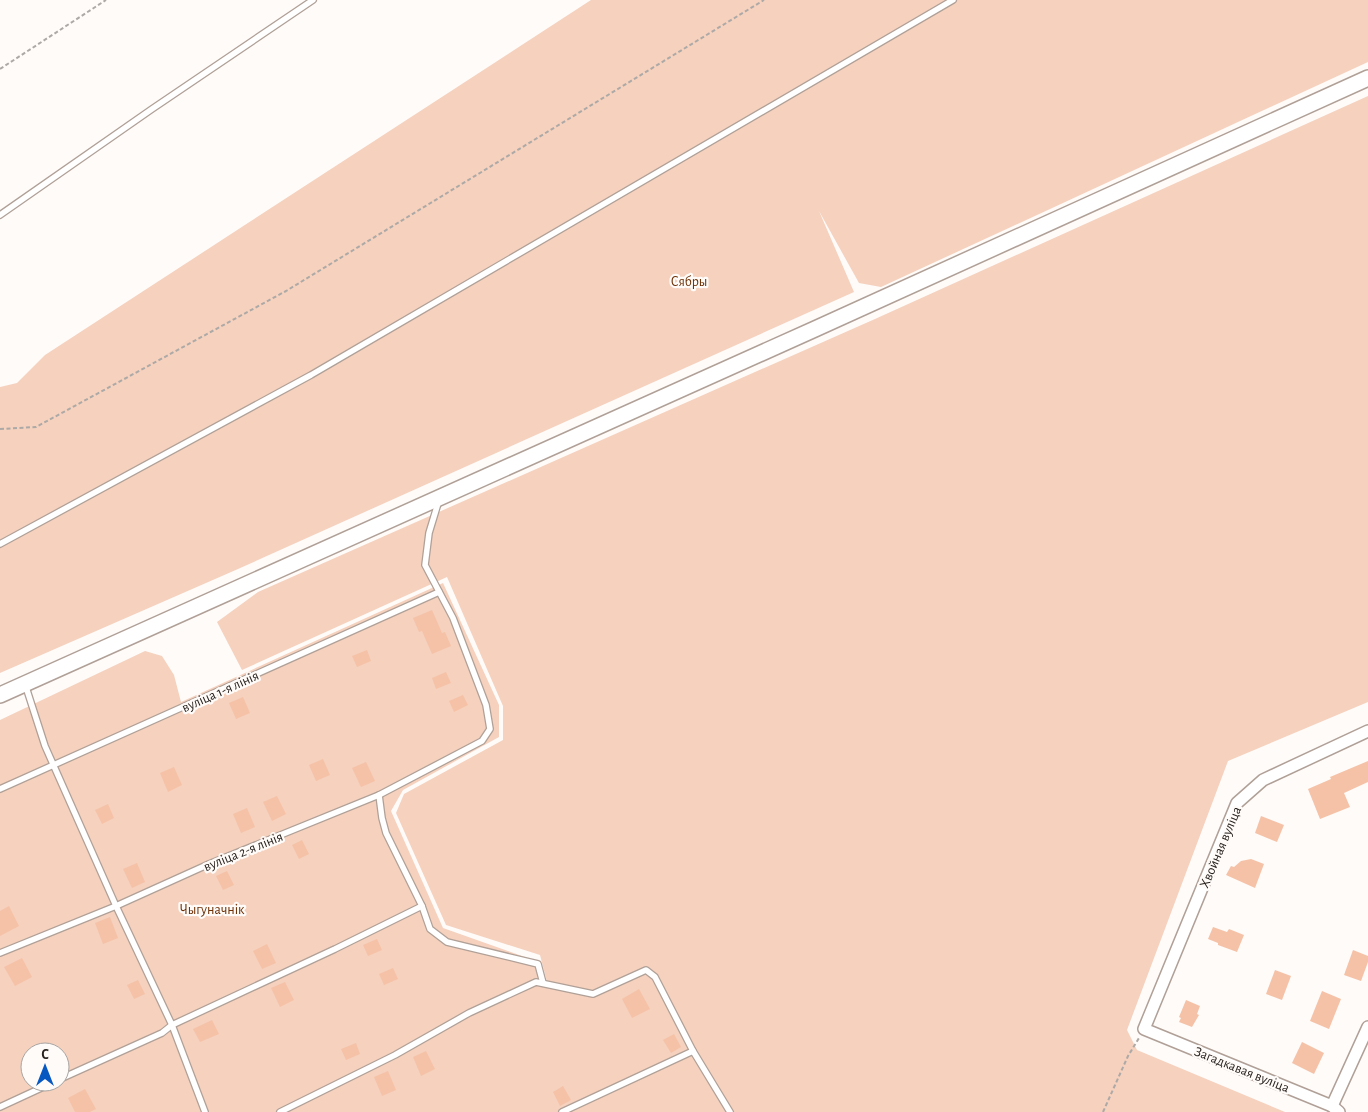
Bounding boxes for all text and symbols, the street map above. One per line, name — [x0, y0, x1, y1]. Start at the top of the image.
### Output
park label: Сябры — [671, 275, 707, 289]
street label: вуліца 1-я лінія — [180, 669, 261, 715]
street label: Хвойная вуліца — [1197, 804, 1245, 890]
street label: вуліца 2-я лінія — [202, 830, 285, 874]
park label: Чыгуначнік — [180, 903, 245, 917]
north arrow — [20, 1042, 70, 1092]
street label: Загадкавая вуліца — [1192, 1044, 1292, 1096]
text: С — [41, 1048, 49, 1062]

